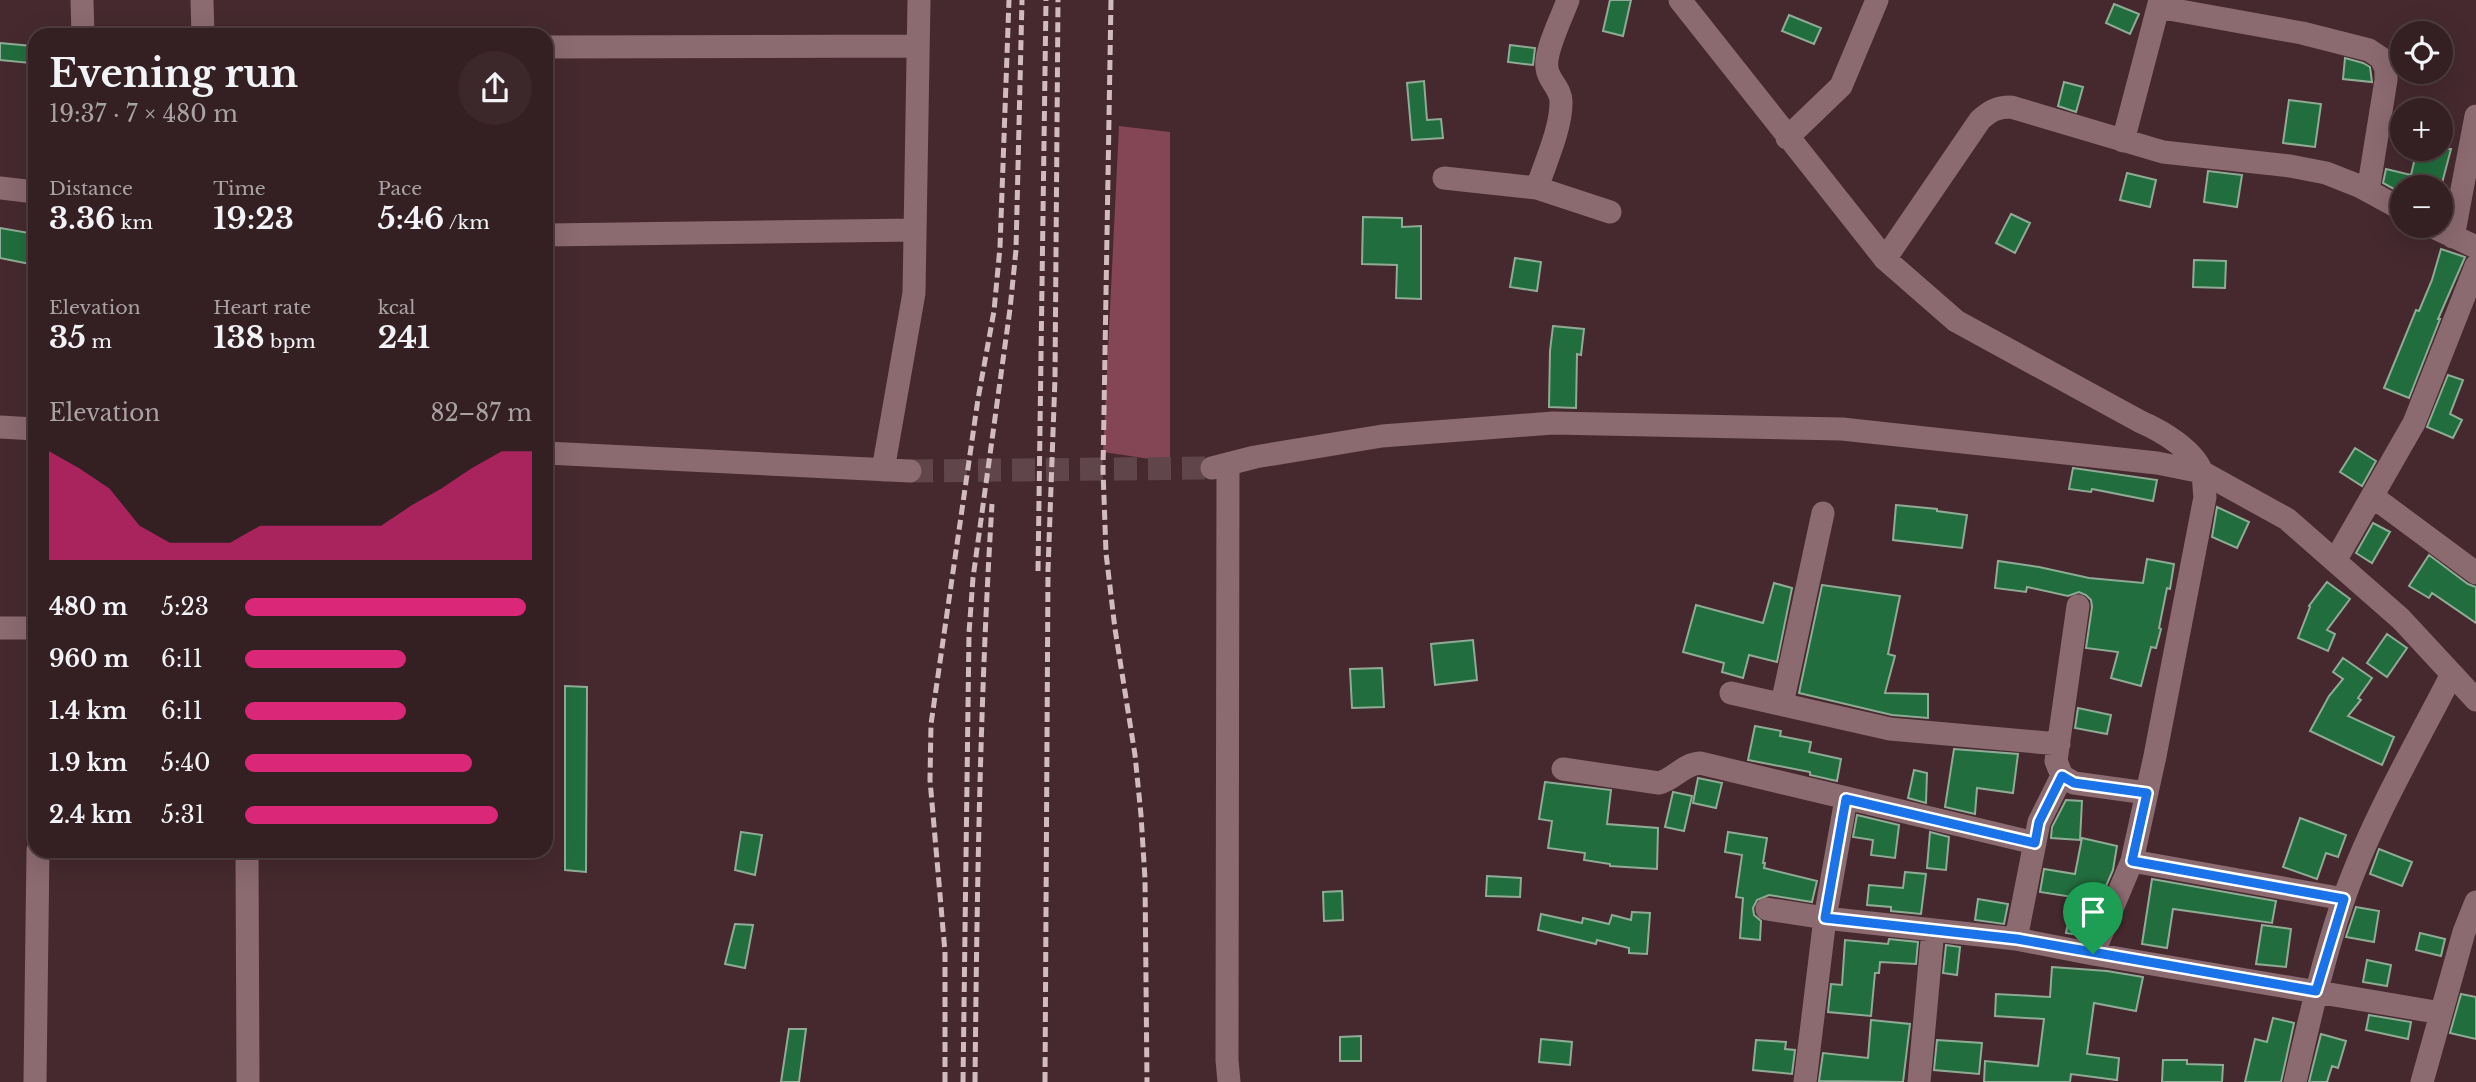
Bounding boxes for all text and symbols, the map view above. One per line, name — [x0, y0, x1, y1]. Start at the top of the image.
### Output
map controls — [2390, 21, 2453, 238]
button: locate — [2390, 21, 2453, 84]
text: Evening run — [49, 50, 298, 97]
button: share — [458, 51, 532, 125]
button: + — [2390, 98, 2453, 161]
text: 19:37 · 7 × 480 m — [49, 100, 238, 128]
button: − — [2390, 175, 2453, 238]
text: Distance — [49, 177, 133, 200]
text: Time — [213, 177, 266, 200]
text: Pace — [378, 177, 422, 200]
text: 3.36 — [49, 200, 115, 237]
text: 19:23 — [213, 200, 294, 237]
text: 5:46 — [378, 200, 444, 237]
text: km — [115, 211, 153, 234]
text: /km — [444, 211, 490, 234]
text: Elevation — [49, 296, 141, 319]
text: Heart rate — [213, 296, 311, 319]
text: kcal — [378, 296, 416, 319]
text: 35 — [49, 319, 86, 356]
text: 138 — [213, 319, 265, 356]
text: 241 — [378, 319, 430, 356]
text: m — [86, 330, 112, 353]
text: bpm — [265, 330, 316, 353]
text: Elevation — [49, 399, 160, 427]
text: 82–87 m — [430, 399, 532, 427]
text: 480 m — [49, 593, 128, 621]
text: 5:23 — [161, 593, 209, 621]
text: 960 m — [49, 645, 129, 673]
text: 6:11 — [161, 645, 203, 673]
text: 1.4 km — [49, 697, 127, 725]
text: 6:11 — [161, 697, 203, 725]
text: 1.9 km — [49, 749, 127, 777]
text: 5:40 — [161, 749, 211, 777]
text: 2.4 km — [49, 801, 132, 829]
text: 5:31 — [161, 801, 205, 829]
pin — [2063, 882, 2123, 954]
icon: arrive — [2074, 893, 2112, 931]

